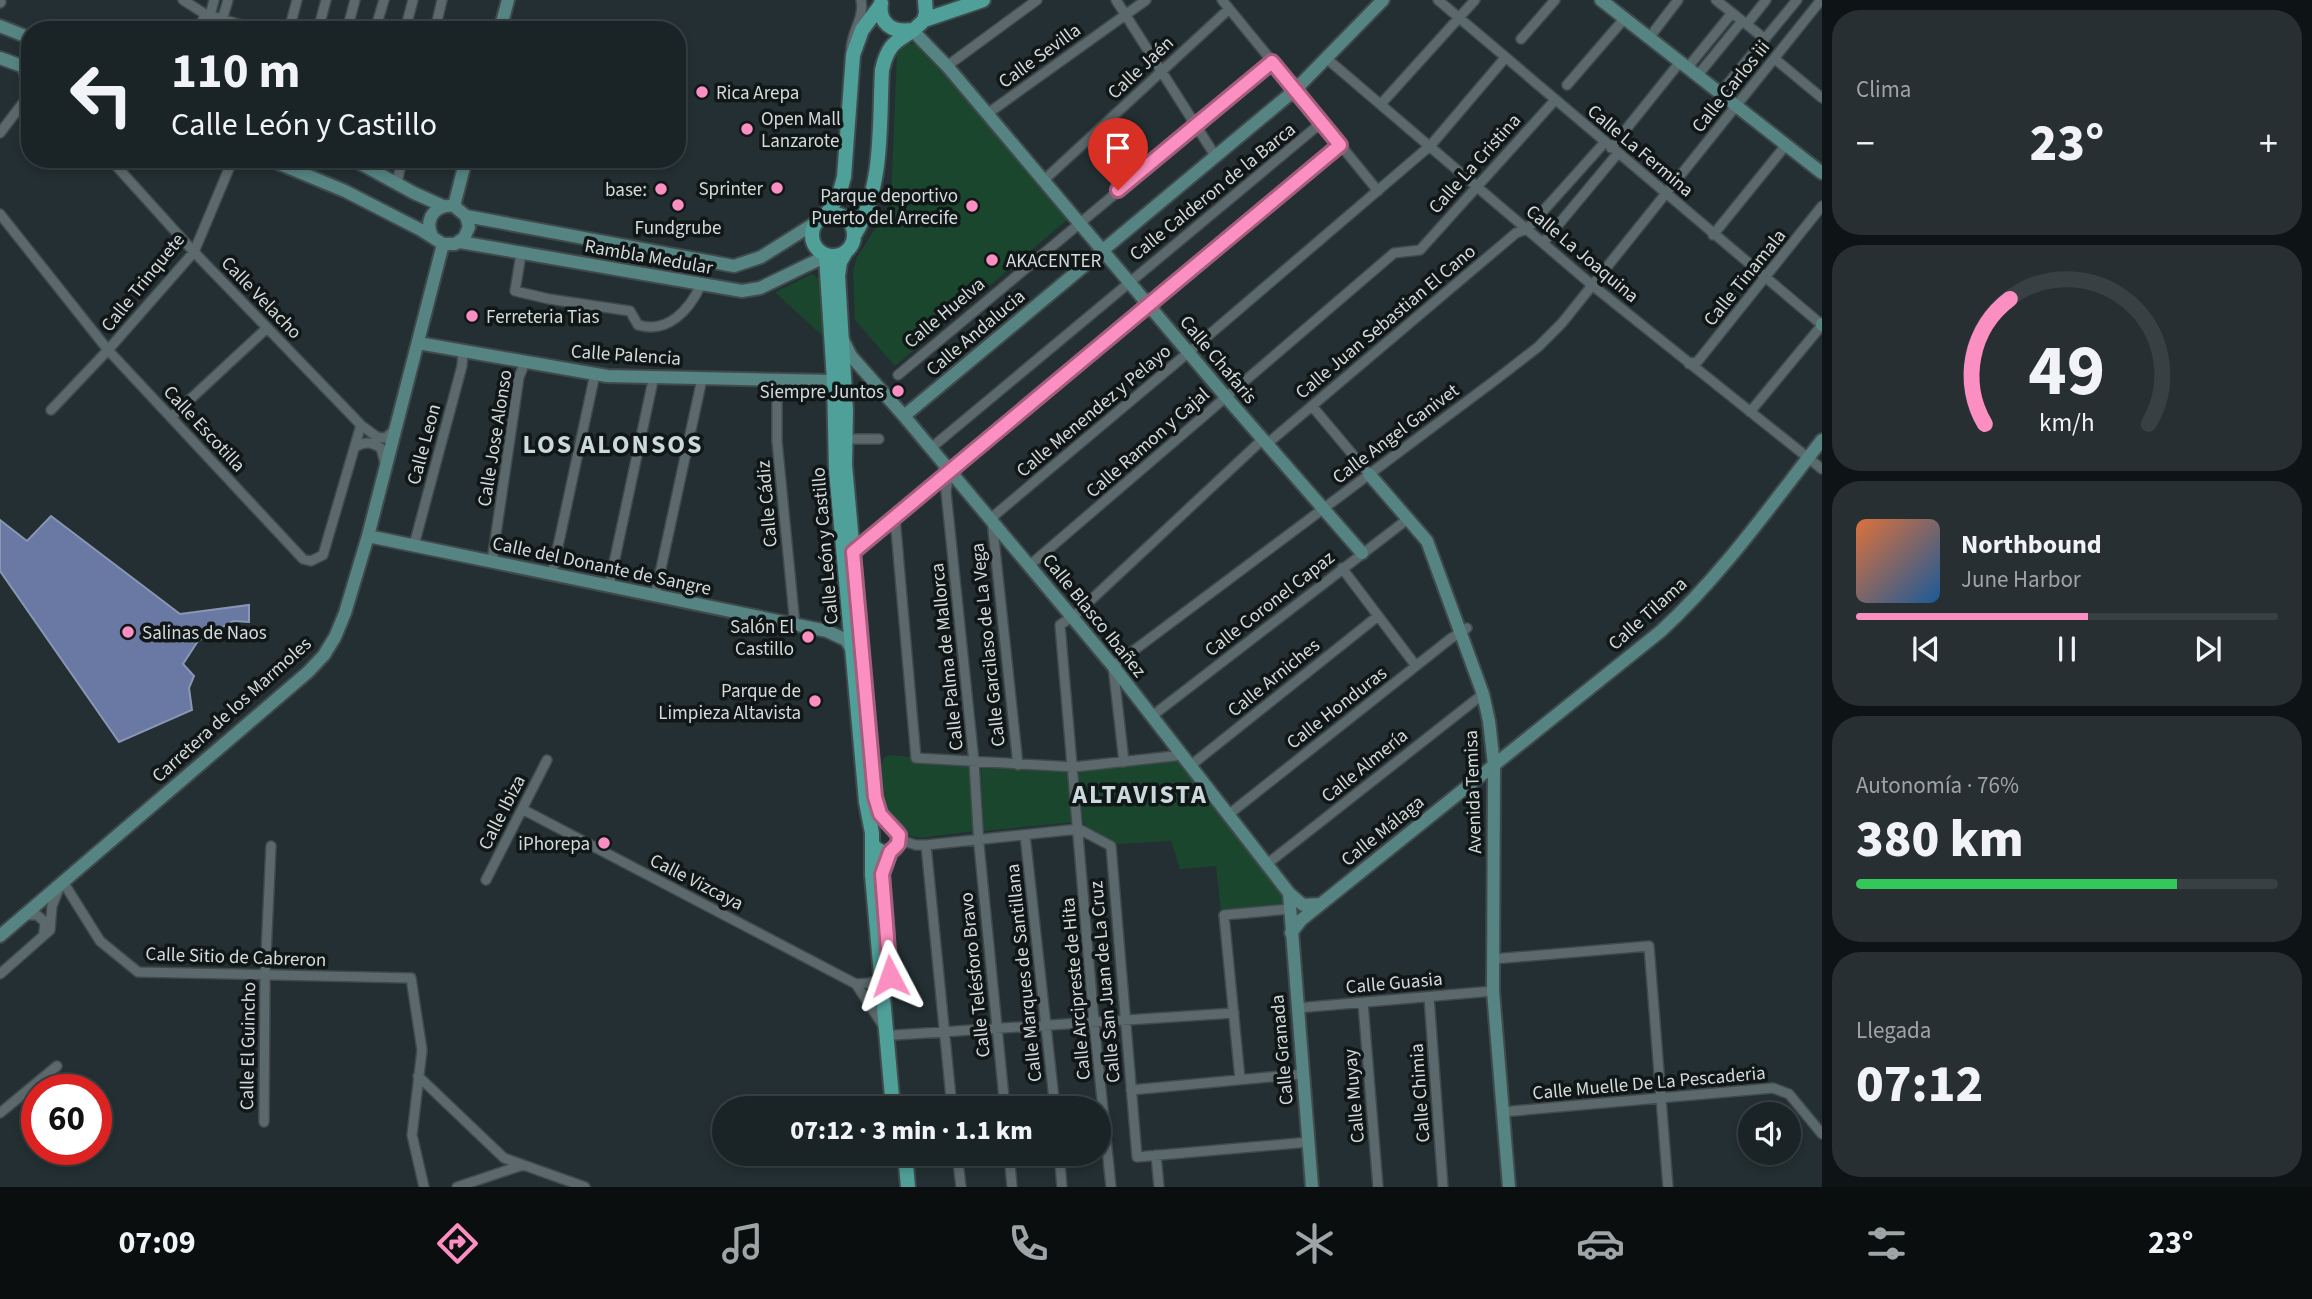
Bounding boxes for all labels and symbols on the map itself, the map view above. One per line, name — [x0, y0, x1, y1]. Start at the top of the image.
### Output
street label: Calle Sevilla — [993, 17, 1087, 95]
street label: Calle Jaén — [1102, 30, 1180, 106]
street label: Calle Carlos iii — [1686, 35, 1777, 139]
place label: Rica Arepa — [716, 80, 799, 107]
marker: Rica Arepa — [694, 84, 710, 100]
street label: Calle La Fermina — [1581, 99, 1699, 204]
place label: Open Mall Lanzarote — [761, 106, 841, 155]
street label: Calle La Cristina — [1423, 108, 1528, 220]
street label: Calle Calderon de la Barca — [1124, 117, 1302, 268]
pin — [1088, 118, 1148, 190]
marker: Open Mall Lanzarote — [739, 121, 755, 137]
place label: Sprinter — [698, 176, 763, 203]
place label: base: — [605, 177, 647, 204]
marker: Sprinter — [769, 180, 785, 196]
marker: base: — [653, 181, 669, 197]
place label: Parque deportivo Puerto del Arrecife — [811, 183, 958, 232]
marker: Fundgrube — [670, 197, 686, 213]
marker: Parque deportivo Puerto del Arrecife — [964, 198, 980, 214]
street label: Calle La Joaquina — [1520, 199, 1644, 310]
place label: Fundgrube — [635, 215, 721, 242]
street label: Calle Tinamala — [1698, 224, 1793, 332]
street label: Calle Trinquete — [95, 228, 191, 338]
street label: Rambla Medular — [582, 233, 715, 282]
street label: Calle Juan Sebastian El Cano — [1290, 238, 1482, 406]
place label: AKACENTER — [1006, 248, 1102, 275]
street label: Calle Velacho — [214, 251, 307, 346]
marker: AKACENTER — [984, 252, 1000, 268]
street label: Calle Huelva — [899, 271, 991, 355]
street label: Calle Andalucia — [920, 284, 1031, 383]
place label: Ferreteria Tias — [486, 304, 599, 331]
marker: Ferreteria Tias — [464, 308, 480, 324]
street label: Calle Chafaris — [1173, 310, 1263, 410]
street label: Calle Palencia — [570, 338, 682, 373]
street label: Calle Menendez y Pelayo — [1011, 338, 1177, 484]
street label: Calle Jose Alonso — [471, 368, 520, 508]
street label: Calle Angel Ganivet — [1327, 377, 1465, 491]
place label: Siempre Juntos — [760, 379, 884, 406]
street label: Calle Escotilla — [157, 380, 251, 478]
street label: Calle Ramon y Cajal — [1080, 382, 1216, 505]
marker: Siempre Juntos — [890, 383, 906, 399]
street label: Calle Leon — [401, 401, 448, 488]
district label: LOS ALONSOS — [522, 426, 704, 463]
street label: Calle Cádiz — [750, 459, 785, 548]
street label: Calle León y Castillo — [805, 466, 846, 626]
street label: Calle del Donante de Sangre — [490, 530, 714, 603]
street label: Calle Garcilaso de La Vega — [964, 542, 1013, 748]
street label: Calle Coronel Capaz — [1199, 545, 1340, 663]
street label: Calle Blasco Ibañez — [1036, 548, 1152, 683]
street label: Calle Palma de Mallorca — [924, 562, 971, 752]
street label: Calle Tilama — [1603, 571, 1693, 657]
place label: Salón El Castillo — [730, 614, 794, 663]
place label: Salinas de Naos — [142, 620, 267, 647]
marker: Salinas de Naos — [120, 624, 136, 640]
marker: Salón El Castillo — [800, 629, 816, 645]
street label: Carretera de los Marmoles — [146, 631, 318, 789]
street label: Calle Arniches — [1222, 633, 1326, 724]
street label: Calle Honduras — [1281, 660, 1393, 756]
place label: Parque de Limpieza Altavista — [658, 678, 801, 727]
marker: Parque de Limpieza Altavista — [807, 693, 823, 709]
street label: Calle Almería — [1316, 723, 1414, 810]
street label: Avenida Temisa — [1458, 730, 1489, 854]
street label: Calle Ibiza — [472, 771, 533, 855]
district label: ALTAVISTA — [1071, 776, 1208, 813]
street label: Calle Málaga — [1336, 789, 1430, 873]
place label: iPhorepa — [518, 831, 590, 858]
marker: iPhorepa — [596, 835, 612, 851]
street label: Calle Vizcaya — [645, 847, 748, 917]
street label: Calle Marques de Santillana — [1000, 862, 1049, 1083]
street label: Calle San Juan de La Cruz — [1083, 880, 1128, 1084]
street label: Calle Telésforo Bravo — [953, 891, 998, 1059]
street label: Calle Arcipreste de Hita — [1055, 896, 1098, 1081]
position arrow — [853, 939, 927, 1013]
street label: Calle Sitio de Cabreron — [145, 941, 327, 974]
street label: Calle Guasia — [1345, 966, 1444, 1001]
street label: Calle El Guincho — [234, 982, 263, 1110]
street label: Calle Granada — [1264, 993, 1301, 1106]
street label: Calle Chimia — [1404, 1042, 1437, 1143]
street label: Calle Muyay — [1337, 1048, 1372, 1144]
street label: Calle Muelle De La Pescaderia — [1531, 1060, 1767, 1107]
speed limit sign: 60 — [21, 1074, 112, 1165]

